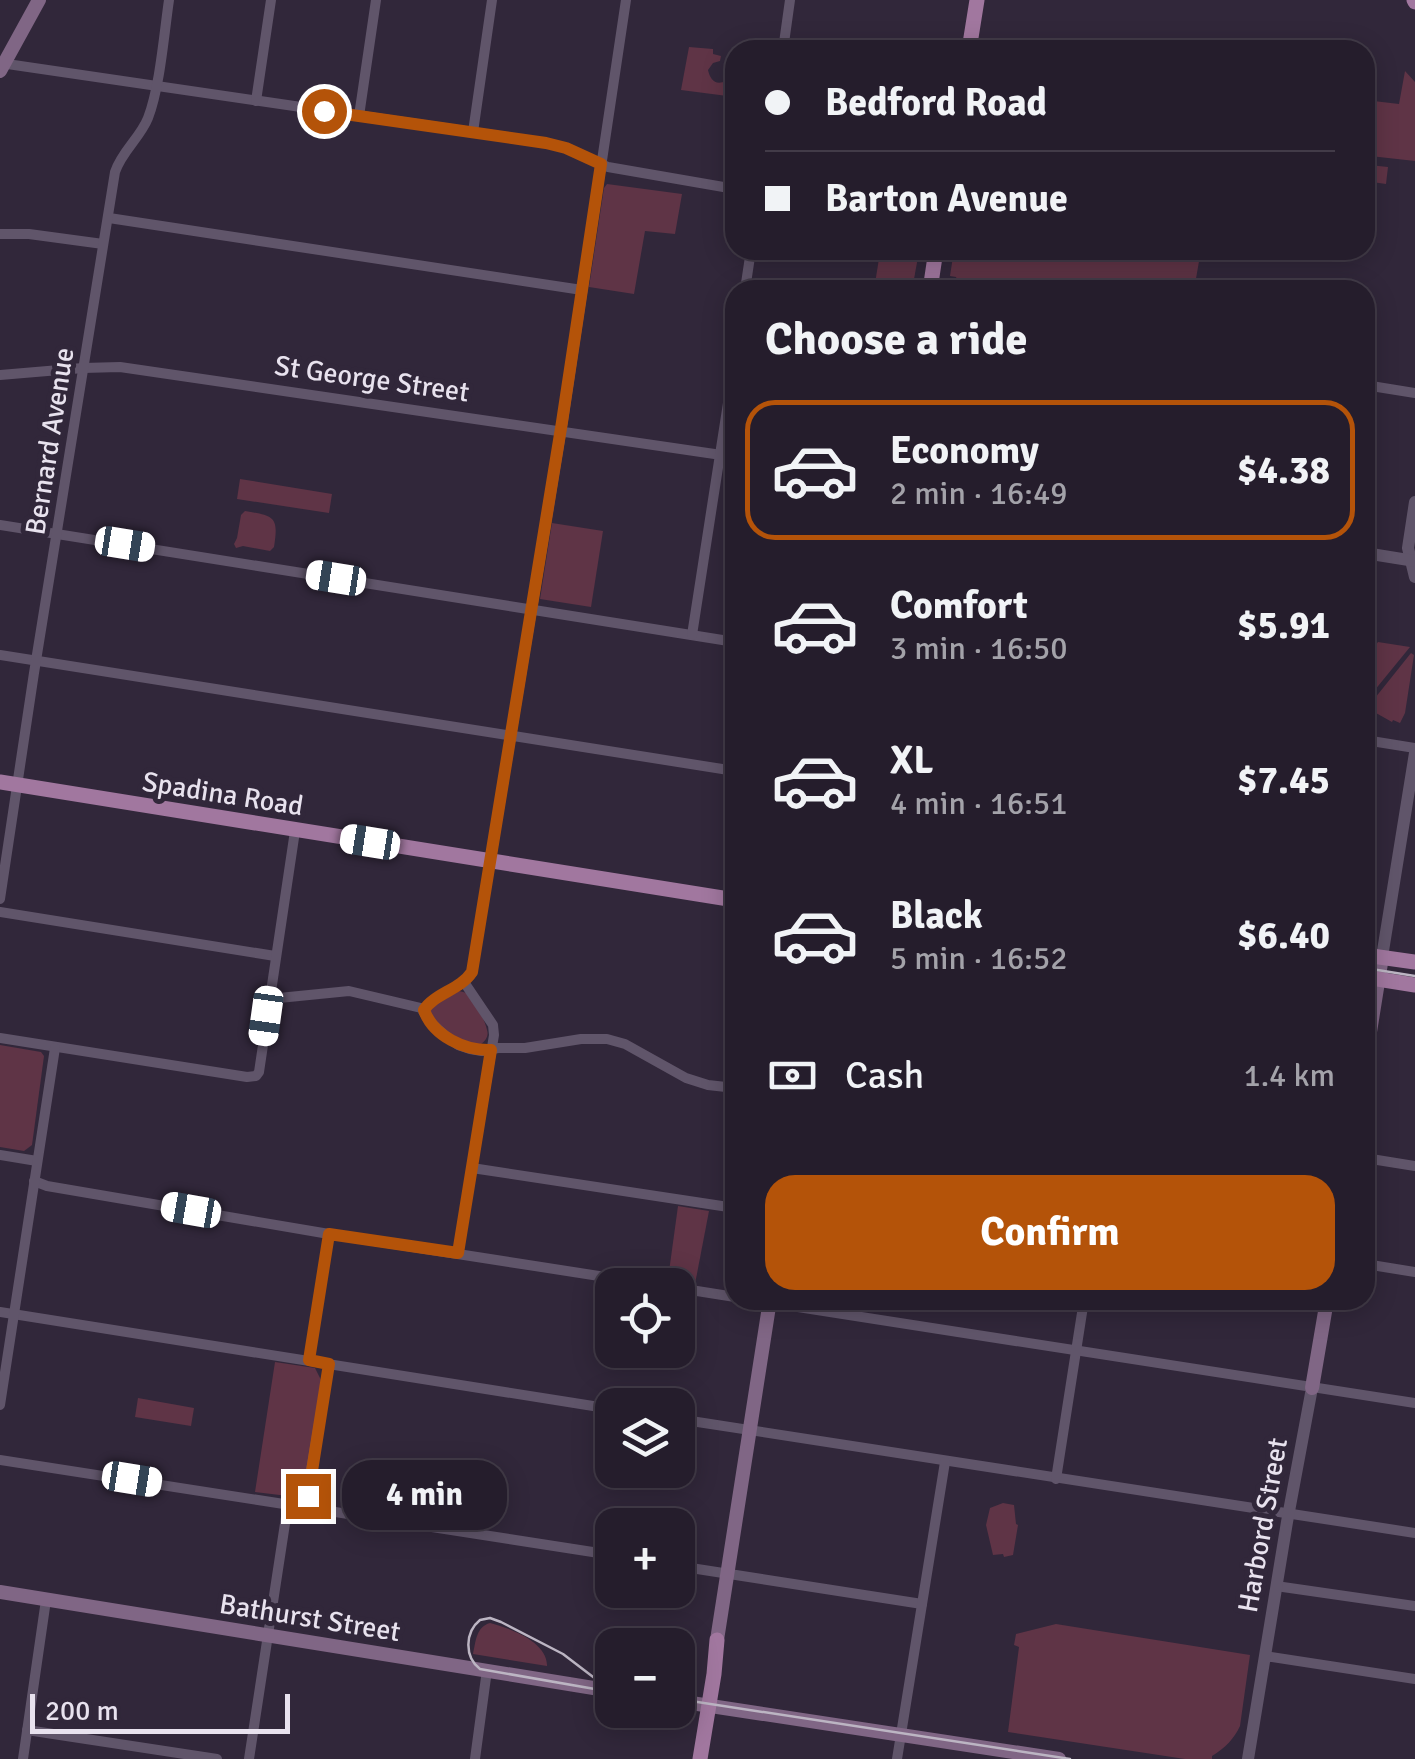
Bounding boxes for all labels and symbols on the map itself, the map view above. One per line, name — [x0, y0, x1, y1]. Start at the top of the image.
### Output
route start — [302, 89, 347, 134]
street label: Bernard Avenue — [18, 345, 82, 537]
street label: St George Street — [272, 349, 471, 409]
car — [93, 524, 157, 564]
car — [304, 558, 368, 598]
street label: Spadina Road — [140, 764, 306, 823]
car — [338, 822, 402, 862]
car — [247, 984, 285, 1048]
car — [159, 1190, 223, 1230]
street label: Harbord Street — [1231, 1435, 1295, 1615]
car — [100, 1459, 164, 1499]
callout: 4 min — [343, 1461, 508, 1531]
route end — [286, 1474, 331, 1519]
street label: Bathurst Street — [217, 1587, 403, 1649]
scale bar — [30, 1689, 290, 1734]

